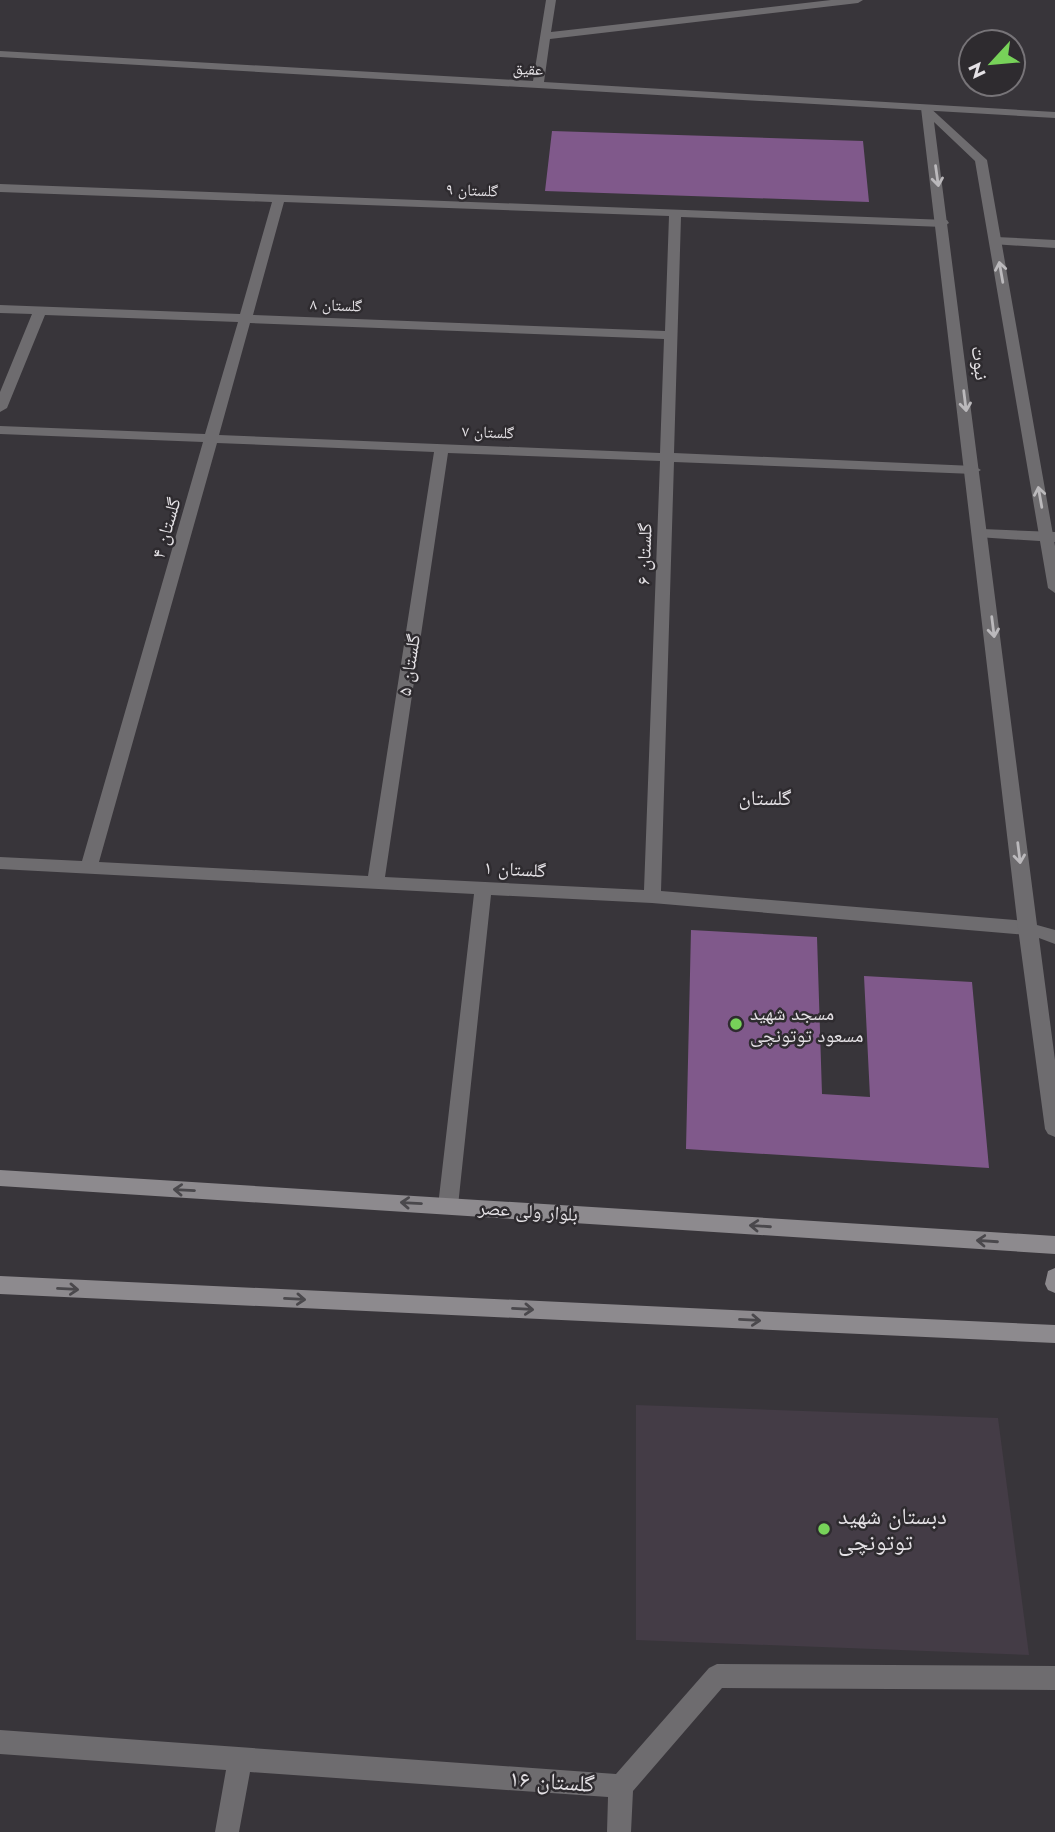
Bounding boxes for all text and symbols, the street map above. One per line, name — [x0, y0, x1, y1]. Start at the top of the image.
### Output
north arrow — [957, 28, 1027, 98]
street label: عقیق — [512, 57, 544, 81]
text: N — [962, 58, 993, 83]
one-way arrow — [930, 164, 943, 187]
street label: گلستان ۹ — [445, 178, 499, 202]
one-way arrow — [994, 262, 1007, 284]
street label: گلستان ۸ — [309, 293, 363, 317]
street label: نبوت — [965, 344, 995, 382]
one-way arrow — [959, 389, 972, 412]
street label: گلستان ۷ — [461, 420, 515, 444]
one-way arrow — [1033, 486, 1046, 509]
street label: گلستان ۴ — [144, 494, 188, 562]
street label: گلستان ۶ — [629, 522, 659, 586]
one-way arrow — [986, 615, 999, 638]
street label: گلستان ۵ — [391, 632, 427, 698]
district label: گلستان — [739, 783, 792, 813]
one-way arrow — [1012, 841, 1025, 864]
street label: گلستان ۱ — [483, 854, 547, 884]
place label: مسجد شهید مسعود توتونچی — [750, 1000, 863, 1049]
marker: مسجد شهید مسعود توتونچی — [728, 1016, 744, 1032]
one-way arrow — [172, 1183, 195, 1196]
street label: بلوار ولی عصر — [476, 1194, 579, 1228]
one-way arrow — [399, 1197, 422, 1210]
one-way arrow — [749, 1219, 772, 1232]
one-way arrow — [976, 1234, 999, 1247]
one-way arrow — [56, 1282, 79, 1295]
one-way arrow — [284, 1293, 306, 1306]
one-way arrow — [511, 1303, 534, 1316]
one-way arrow — [738, 1313, 761, 1326]
place label: دبستان شهید توتونچی — [838, 1499, 947, 1559]
marker: دبستان شهید توتونچی — [816, 1521, 832, 1537]
street label: گلستان ۱۶ — [508, 1761, 596, 1801]

